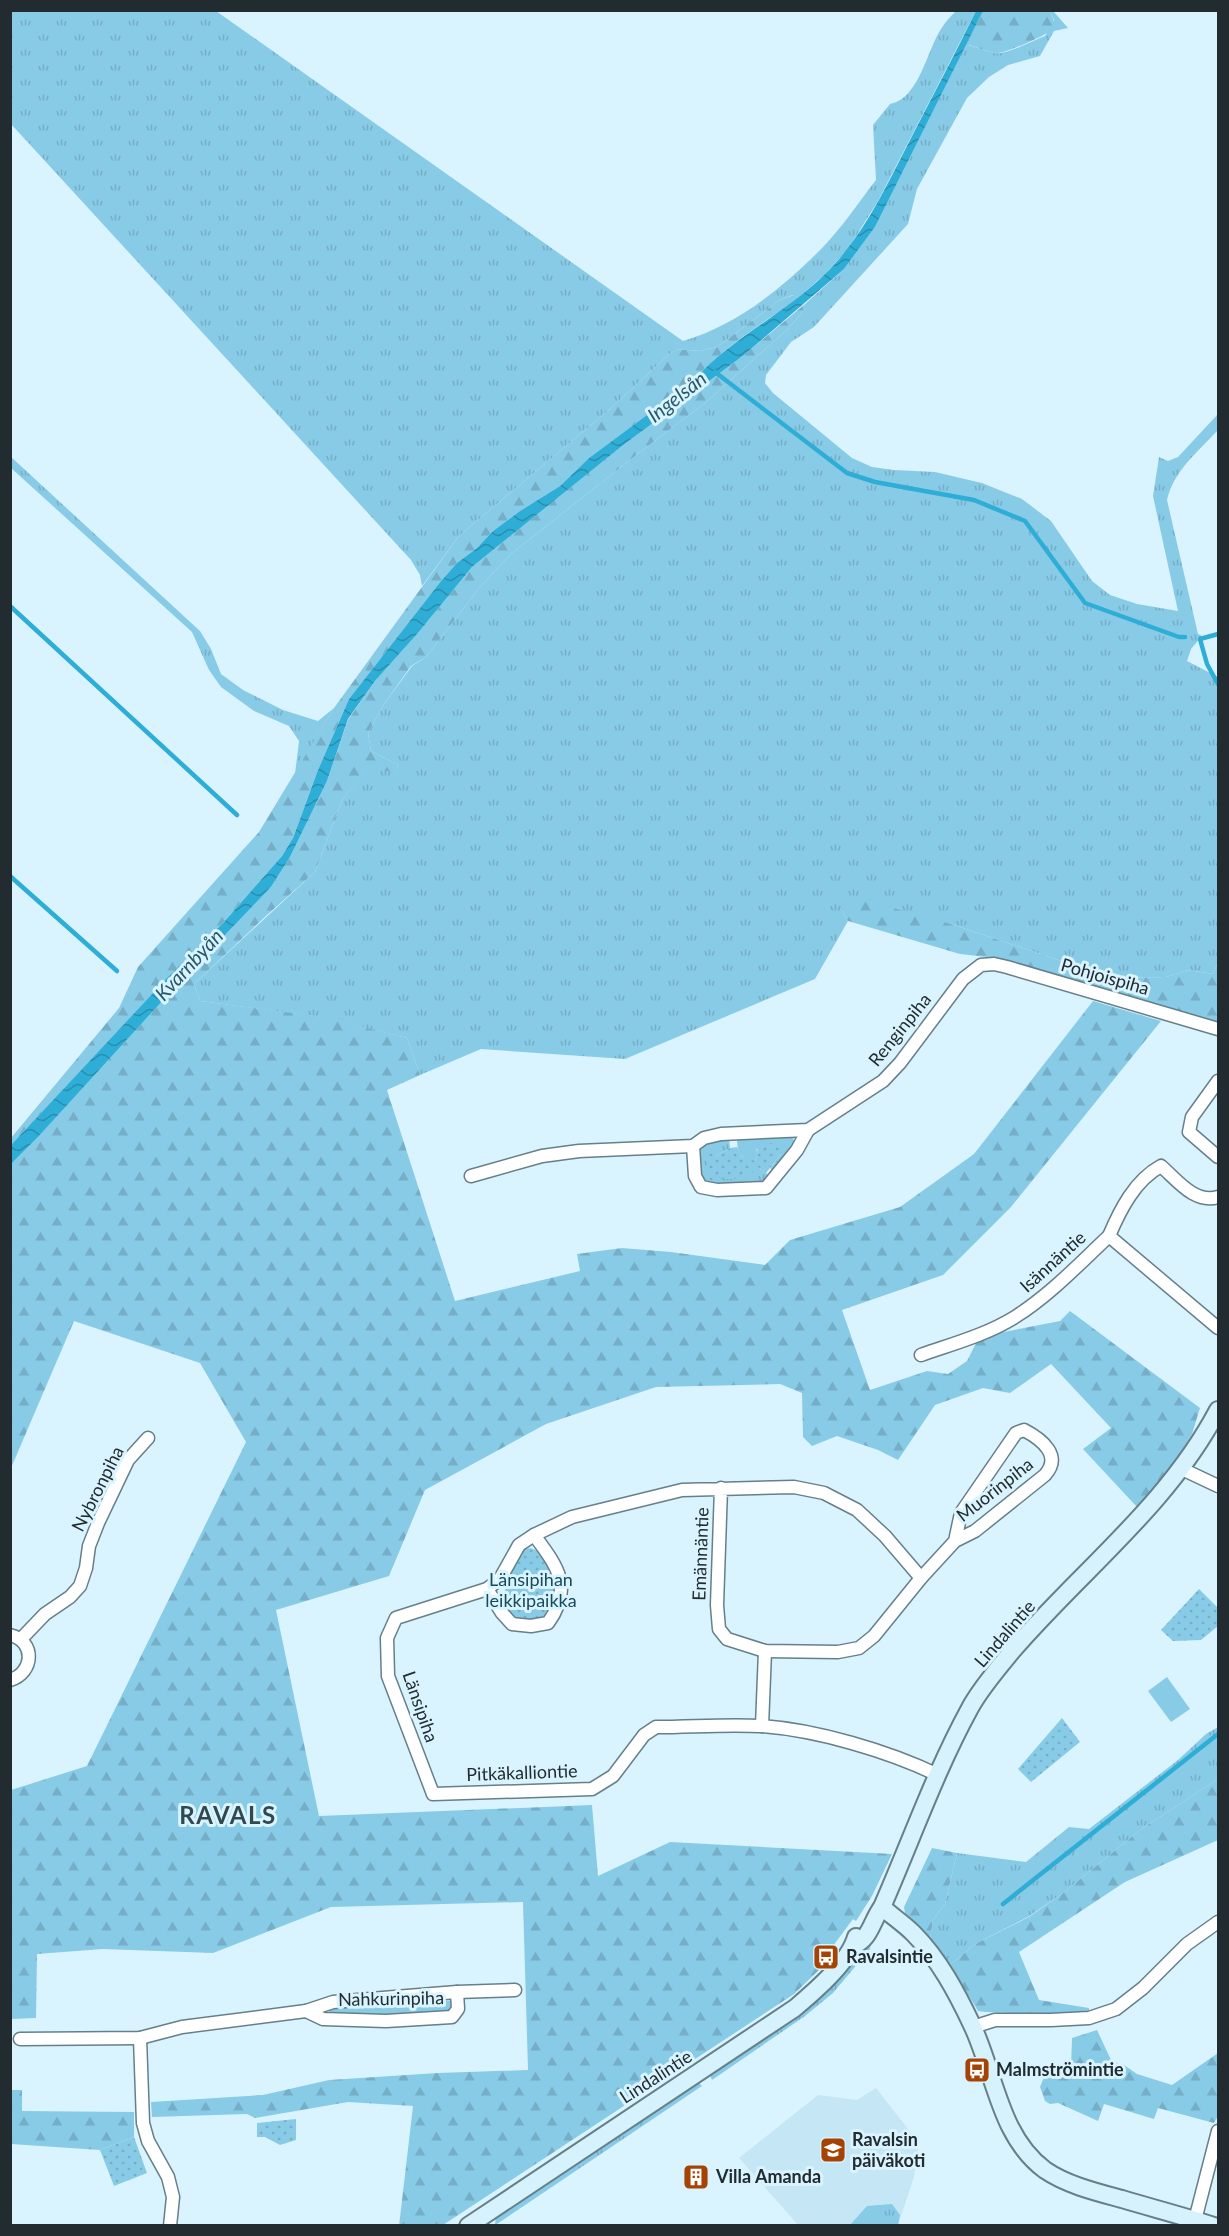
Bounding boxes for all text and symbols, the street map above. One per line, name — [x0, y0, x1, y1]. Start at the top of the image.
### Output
water label: Ingelsån — [642, 366, 711, 427]
water label: Kvarnbyån — [149, 924, 227, 1005]
street label: Pohjoispiha — [1059, 953, 1152, 999]
street label: Renginpiha — [863, 988, 935, 1070]
street label: Isännäntie — [1015, 1226, 1090, 1297]
street label: Nybronpiha — [66, 1442, 128, 1535]
street label: Muorinpiha — [952, 1452, 1037, 1526]
street label: Emännäntie — [687, 1507, 713, 1601]
park label: Länsipihan leikkipaikka — [485, 1568, 577, 1611]
street label: Lindalintie — [969, 1595, 1039, 1671]
street label: Länsipiha — [399, 1668, 443, 1745]
street label: Pitkäkalliontie — [466, 1759, 578, 1785]
district label: RAVALS — [179, 1800, 277, 1829]
bus stop icon: Ravalsintie — [811, 1942, 841, 1972]
place label: Ravalsintie — [846, 1945, 933, 1967]
street label: Nahkurinpiha — [338, 1986, 444, 2010]
street label: Lindalintie — [615, 2045, 696, 2108]
bus stop icon: Malmströmintie — [962, 2055, 992, 2085]
place label: Malmströmintie — [996, 2058, 1124, 2080]
place label: Ravalsin päiväkoti — [852, 2128, 925, 2171]
school or university icon: Ravalsin päiväkoti — [818, 2135, 848, 2165]
building icon: Villa Amanda — [681, 2162, 711, 2192]
place label: Villa Amanda — [715, 2165, 821, 2187]

